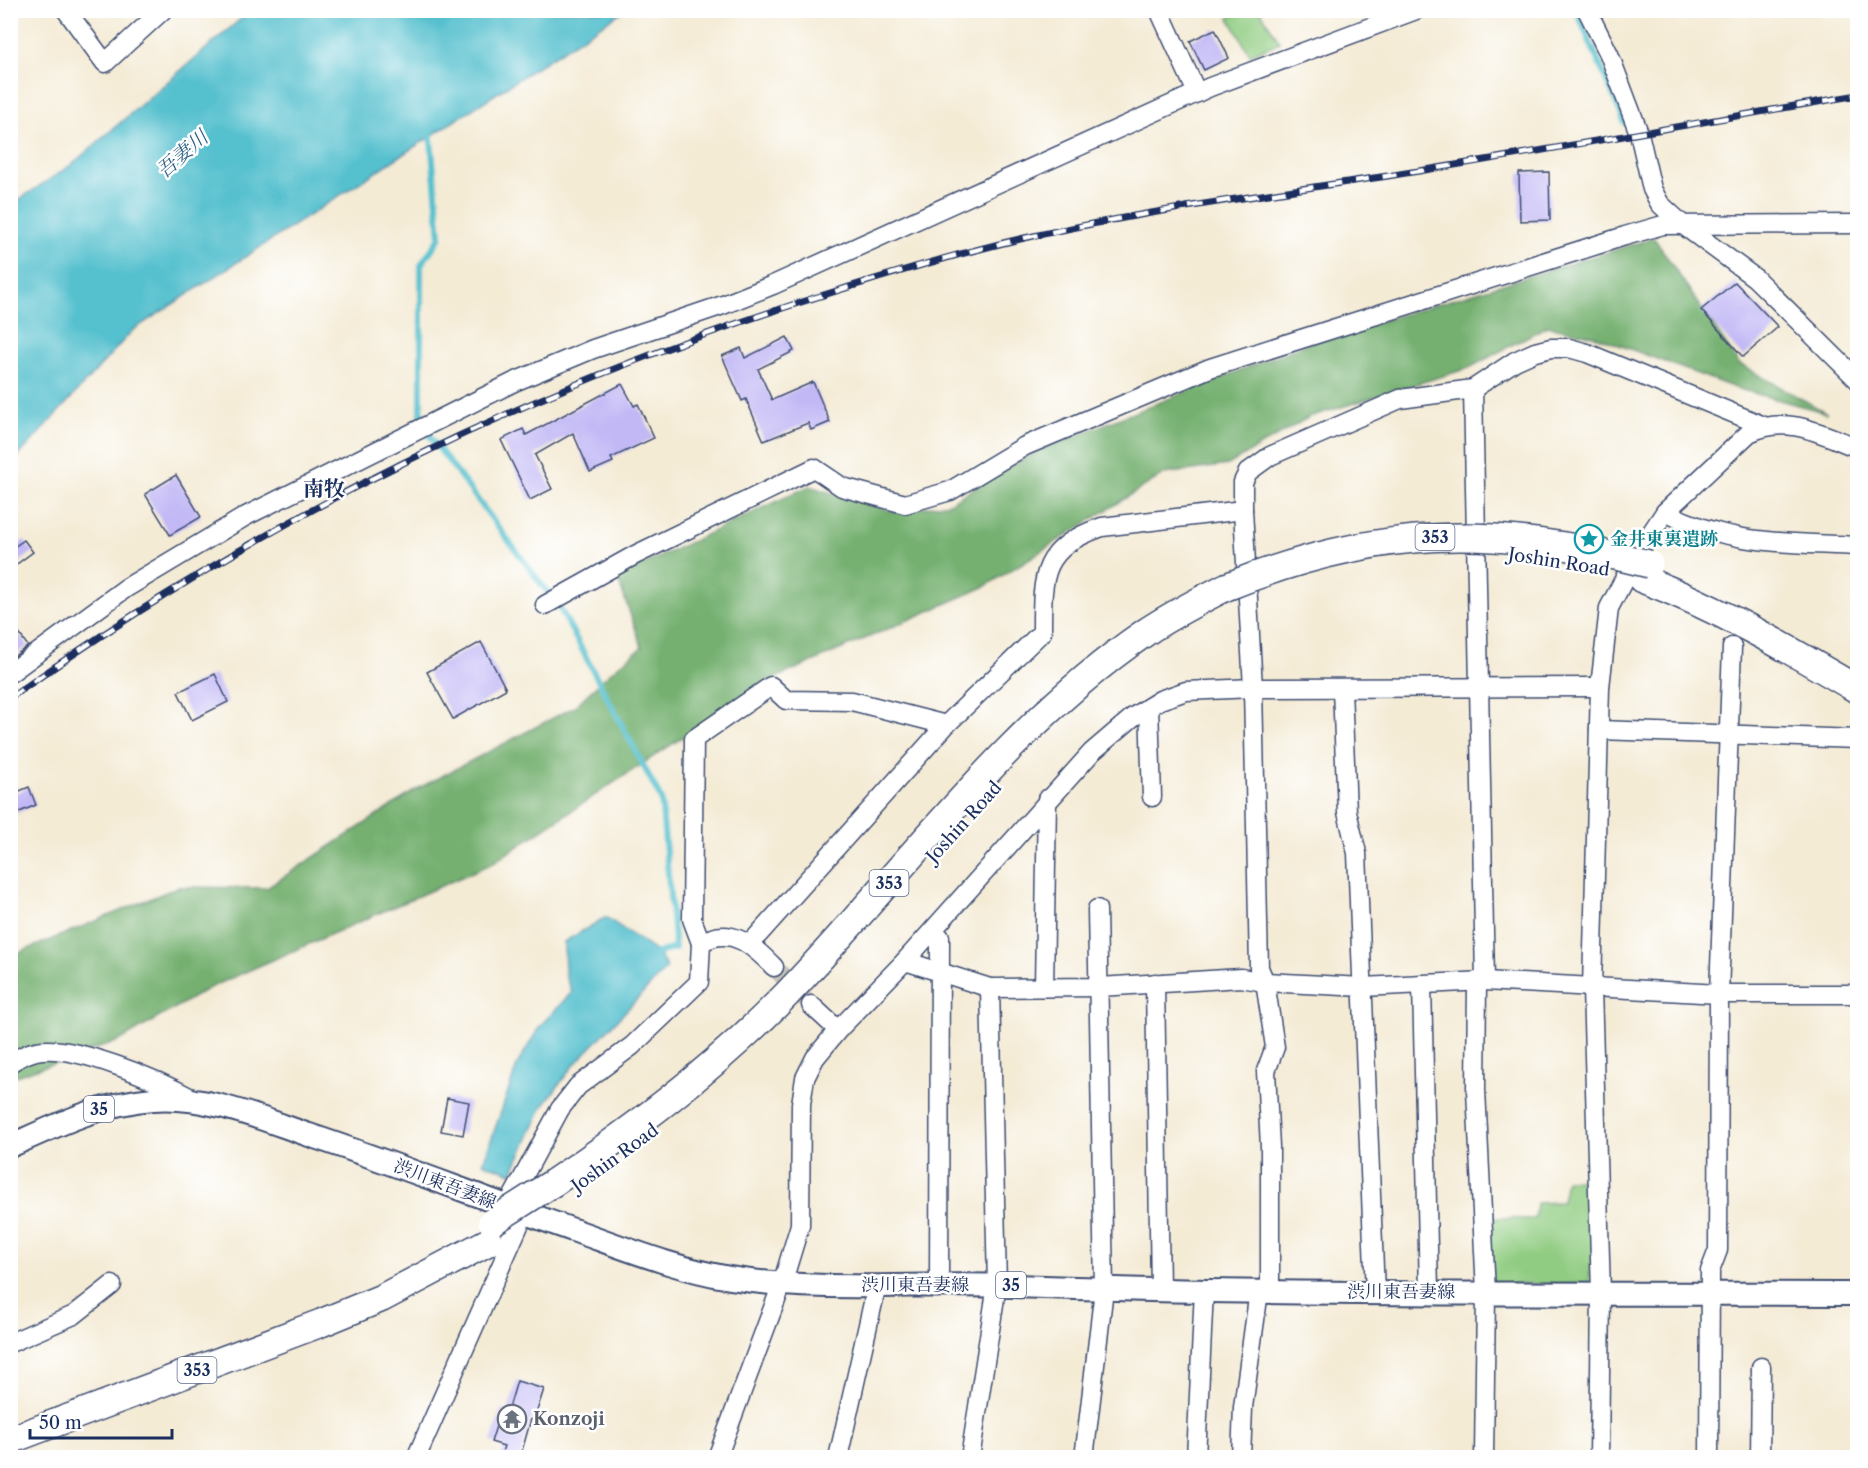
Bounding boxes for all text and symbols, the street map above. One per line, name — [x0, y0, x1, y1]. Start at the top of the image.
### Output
water label: 吾妻川 — [151, 124, 214, 183]
district label: 南牧 — [303, 476, 345, 501]
place icon: 金井東裏遺跡 — [1573, 523, 1605, 555]
road number: 353 — [1416, 524, 1454, 550]
place label: 金井東裏遺跡 — [1610, 528, 1718, 550]
street label: Joshin Road — [1504, 543, 1611, 581]
street label: Joshin Road — [920, 777, 1006, 870]
road number: 353 — [870, 870, 908, 896]
road number: 35 — [84, 1096, 114, 1122]
street label: Joshin Road — [565, 1119, 663, 1199]
street label: 渋川東吾妻線 — [391, 1154, 499, 1214]
road number: 35 — [996, 1272, 1026, 1298]
street label: 渋川東吾妻線 — [861, 1274, 969, 1296]
street label: 渋川東吾妻線 — [1347, 1281, 1455, 1303]
road number: 353 — [178, 1357, 216, 1383]
scale bar — [30, 1402, 172, 1440]
temple icon: Konzoji — [496, 1403, 528, 1435]
place label: Konzoji — [533, 1408, 605, 1430]
text: 50 m — [39, 1412, 82, 1434]

